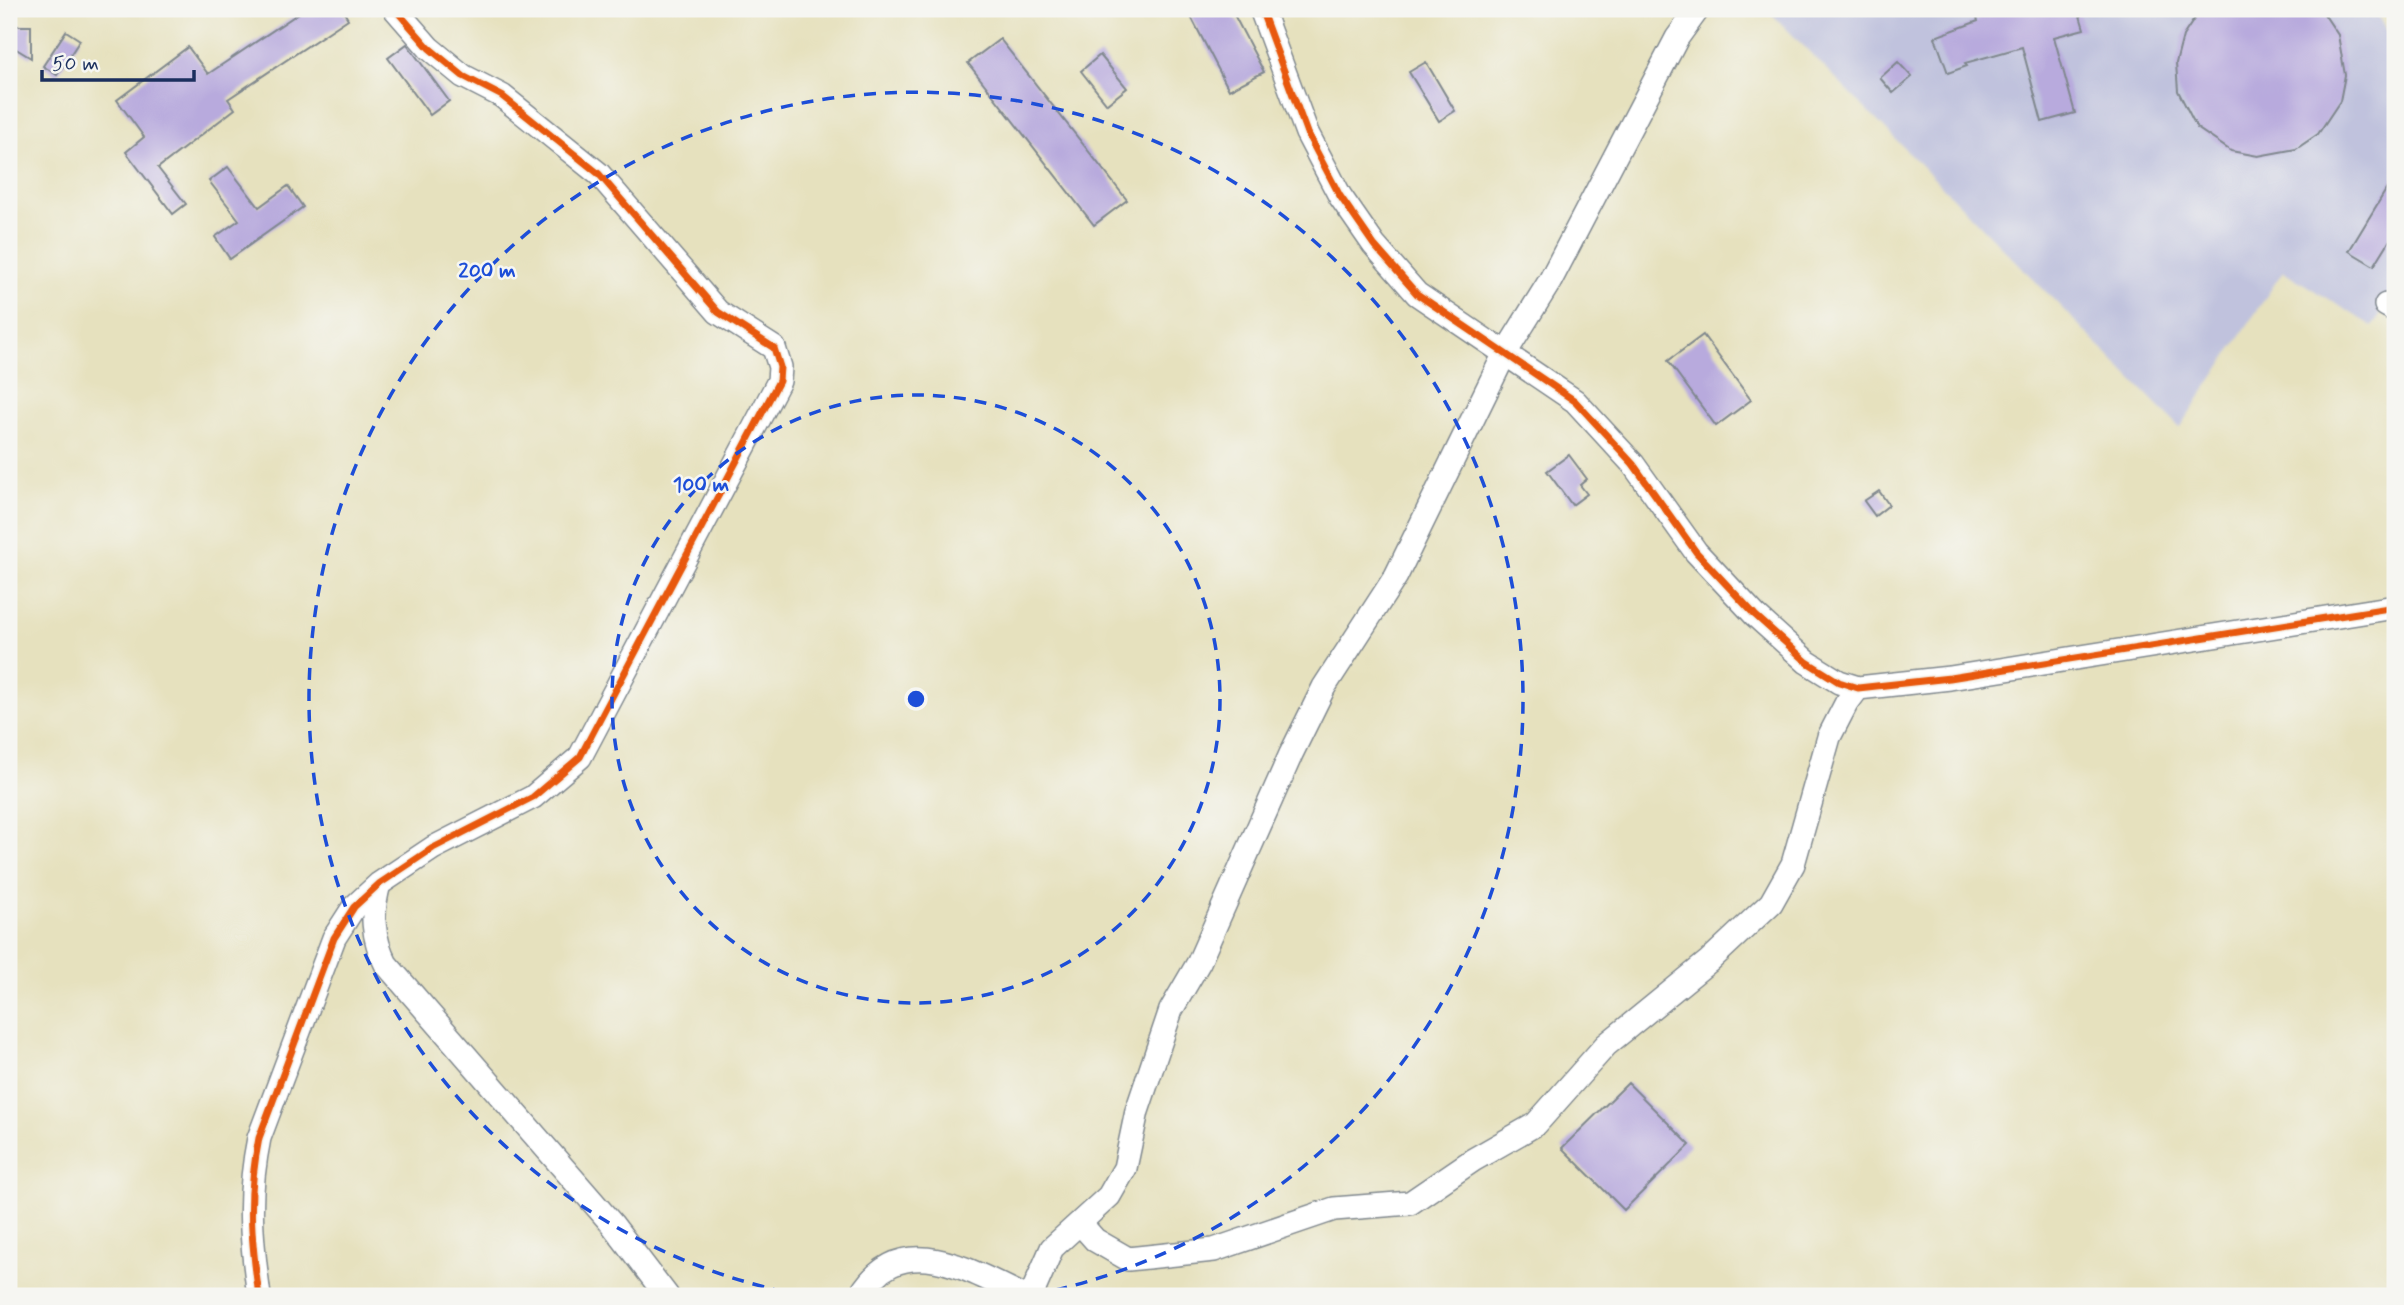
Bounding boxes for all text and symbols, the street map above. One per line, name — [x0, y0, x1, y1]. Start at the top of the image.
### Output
scale bar — [42, 38, 194, 82]
text: 50 m — [52, 50, 99, 78]
text: 200 m — [458, 257, 516, 285]
text: 100 m — [673, 471, 729, 499]
centre of rings — [904, 687, 928, 711]

